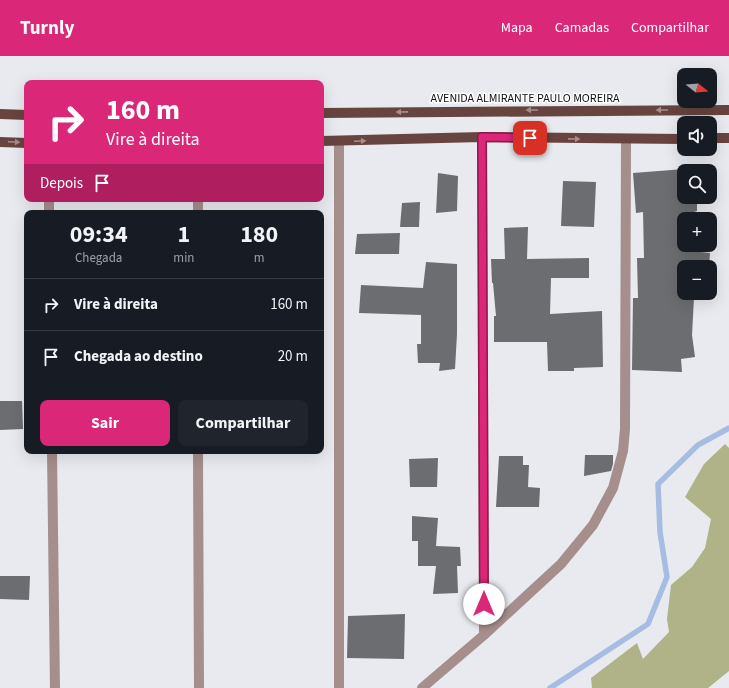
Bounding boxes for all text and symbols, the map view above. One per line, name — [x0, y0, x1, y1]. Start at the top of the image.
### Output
text: Turnly — [20, 15, 74, 42]
text: Mapa — [501, 18, 533, 38]
text: Camadas — [555, 18, 609, 38]
text: Compartilhar — [631, 18, 709, 38]
north arrow — [677, 68, 717, 108]
map controls — [677, 68, 717, 300]
text: 160 m — [106, 90, 180, 130]
street label: AVENIDA ALMIRANTE PAULO MOREIRA — [431, 90, 620, 107]
icon: right — [40, 96, 92, 148]
one-way arrow — [525, 107, 538, 113]
one-way arrow — [655, 107, 668, 113]
one-way arrow — [395, 109, 408, 115]
button: sound — [677, 116, 717, 156]
pin — [513, 121, 547, 155]
text: Vire à direita — [106, 127, 200, 152]
icon: arrive — [519, 127, 541, 149]
one-way arrow — [568, 136, 581, 142]
one-way arrow — [354, 137, 366, 144]
one-way arrow — [7, 139, 20, 146]
button: search — [677, 164, 717, 204]
icon: arrive — [91, 172, 113, 194]
text: Depois — [40, 173, 83, 194]
button: + — [677, 212, 717, 252]
text: 09:34 — [70, 217, 128, 252]
text: 1 — [178, 217, 190, 252]
text: 180 — [240, 217, 278, 252]
text: Chegada — [75, 249, 122, 267]
text: min — [173, 249, 194, 267]
text: m — [254, 249, 265, 267]
button: − — [677, 260, 717, 300]
icon: right — [40, 294, 62, 316]
text: Vire à direita — [74, 294, 158, 315]
text: 160 m — [270, 294, 308, 315]
icon: arrive — [40, 346, 62, 368]
text: Chegada ao destino — [74, 346, 203, 367]
text: 20 m — [278, 346, 308, 367]
button: Sair — [40, 400, 170, 446]
button: Compartilhar — [178, 400, 308, 446]
position arrow — [463, 583, 505, 625]

